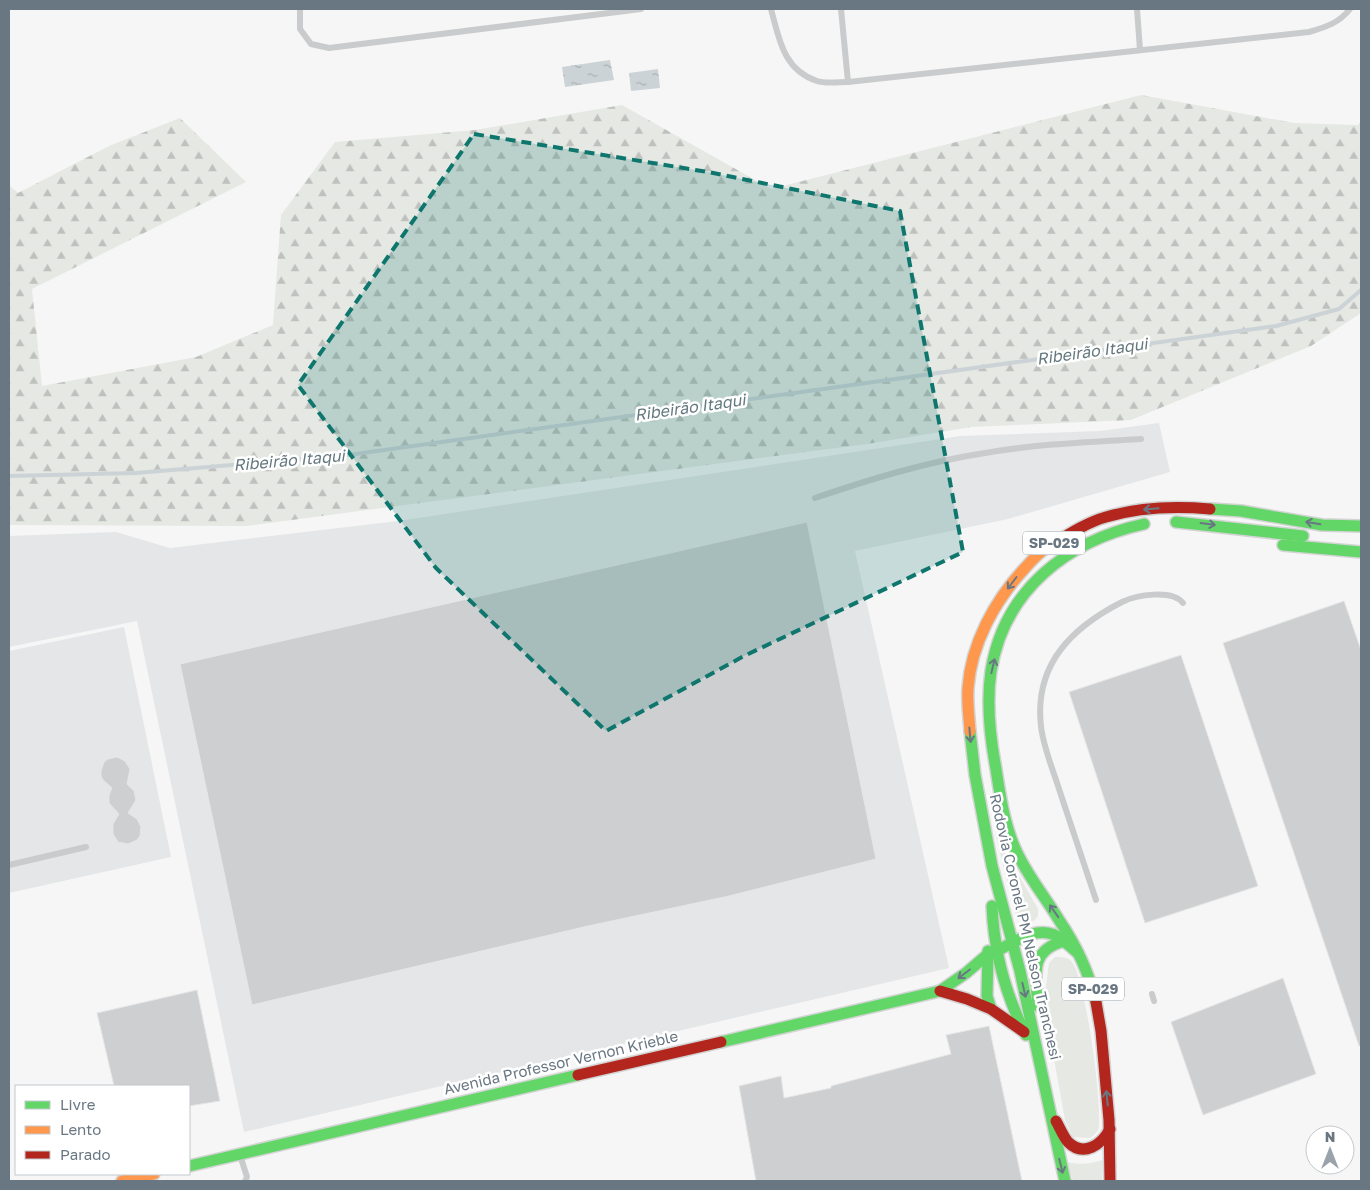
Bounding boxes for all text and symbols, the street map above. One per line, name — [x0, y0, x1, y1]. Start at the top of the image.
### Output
water label: Ribeirão Itaqui — [1035, 333, 1150, 369]
water label: Ribeirão Itaqui — [633, 389, 748, 425]
water label: Ribeirão Itaqui — [233, 445, 347, 475]
one-way arrow — [1144, 504, 1160, 514]
one-way arrow — [1305, 518, 1321, 528]
one-way arrow — [1199, 520, 1215, 530]
road number: SP-029 — [1023, 532, 1085, 554]
one-way arrow — [1007, 576, 1018, 589]
one-way arrow — [989, 659, 998, 675]
one-way arrow — [965, 726, 975, 742]
street label: Rodovia Coronel PM Nelson Tranchesi — [987, 792, 1065, 1062]
one-way arrow — [1049, 904, 1059, 918]
one-way arrow — [957, 969, 971, 979]
road number: SP-029 — [1062, 978, 1124, 1001]
one-way arrow — [1020, 982, 1029, 998]
street label: Avenida Professor Vernon Krieble — [442, 1026, 680, 1098]
legend — [15, 1085, 190, 1175]
one-way arrow — [1102, 1090, 1112, 1106]
text: Livre — [60, 1095, 96, 1113]
text: Lento — [60, 1120, 101, 1138]
north arrow — [1305, 1125, 1355, 1175]
text: N — [1325, 1128, 1335, 1145]
text: Parado — [60, 1145, 111, 1163]
one-way arrow — [1057, 1158, 1067, 1174]

